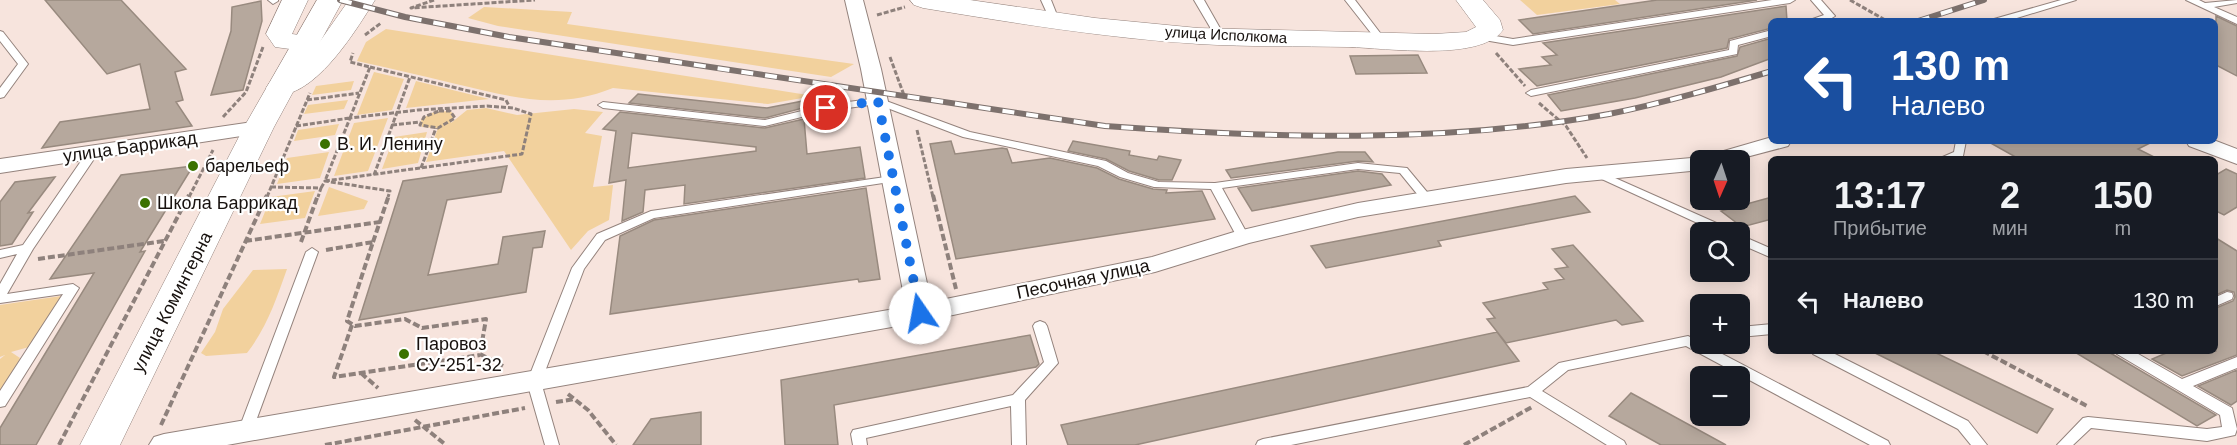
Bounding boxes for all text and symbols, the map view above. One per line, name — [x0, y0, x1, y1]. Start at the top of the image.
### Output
street label: улица Исполкома — [1165, 23, 1288, 46]
icon: left — [1792, 42, 1870, 120]
text: 130 m — [1891, 42, 2010, 89]
pin — [800, 82, 851, 133]
icon: arrive — [809, 91, 842, 124]
text: Налево — [1891, 91, 1985, 121]
street label: улица Баррикад — [62, 128, 199, 166]
place label: В. И. Ленину — [337, 134, 443, 154]
marker: В. И. Ленину — [318, 137, 332, 151]
north arrow — [1690, 150, 1750, 210]
map controls — [1690, 150, 1750, 426]
place label: барельеф — [205, 156, 289, 176]
marker: барельеф — [186, 159, 200, 173]
text: 13:17 — [1834, 175, 1926, 216]
text: 2 — [2000, 175, 2020, 216]
text: 150 — [2093, 175, 2153, 216]
place label: Школа Баррикад — [157, 193, 298, 213]
marker: Школа Баррикад — [138, 196, 152, 210]
text: Прибытие — [1833, 217, 1927, 239]
text: мин — [1992, 217, 2028, 239]
text: m — [2115, 217, 2131, 239]
button: search — [1690, 222, 1750, 282]
street label: улица Коминтерна — [128, 227, 217, 376]
street label: Песочная улица — [1015, 255, 1152, 303]
position arrow — [888, 281, 952, 345]
icon: left — [1792, 285, 1825, 318]
text: Налево — [1843, 288, 1924, 313]
text: 130 m — [2133, 288, 2194, 313]
button: + — [1690, 294, 1750, 354]
place label: Паровоз СУ-251-32 — [416, 334, 502, 375]
marker: Паровоз СУ-251-32 — [397, 347, 411, 361]
button: − — [1690, 366, 1750, 426]

